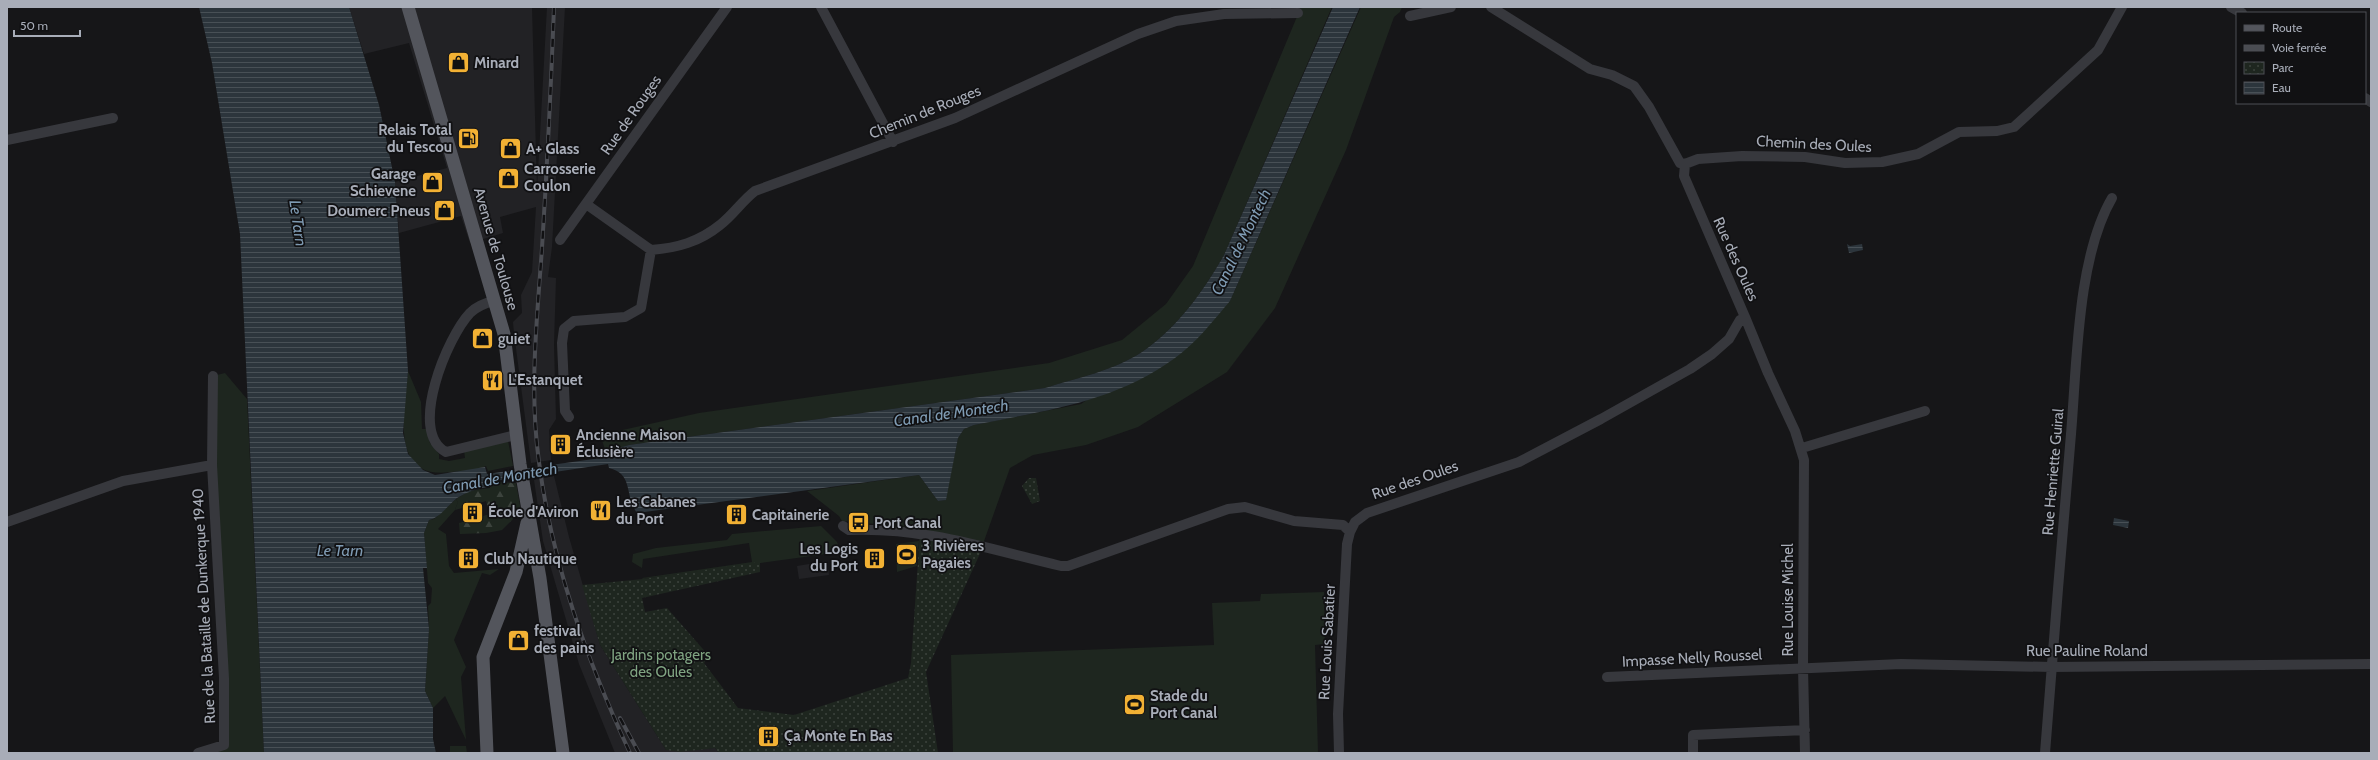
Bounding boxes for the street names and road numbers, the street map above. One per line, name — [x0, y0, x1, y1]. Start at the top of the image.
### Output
street label: Rue de Rouges — [597, 72, 665, 158]
street label: Chemin de Rouges — [867, 81, 983, 143]
street label: Chemin des Oules — [1756, 132, 1872, 156]
street label: Avenue de Toulouse — [470, 186, 522, 313]
street label: Rue des Oules — [1709, 214, 1763, 304]
street label: Rue Henriette Guiral — [2038, 407, 2068, 536]
street label: Rue des Oules — [1369, 457, 1461, 503]
street label: Rue de la Bataille de Dunkerque 1940 — [189, 488, 219, 724]
street label: Rue Louise Michel — [1779, 543, 1797, 657]
street label: Rue Louis Sabatier — [1315, 583, 1339, 700]
street label: Rue Pauline Roland — [2026, 642, 2148, 660]
street label: Impasse Nelly Roussel — [1621, 645, 1763, 671]

